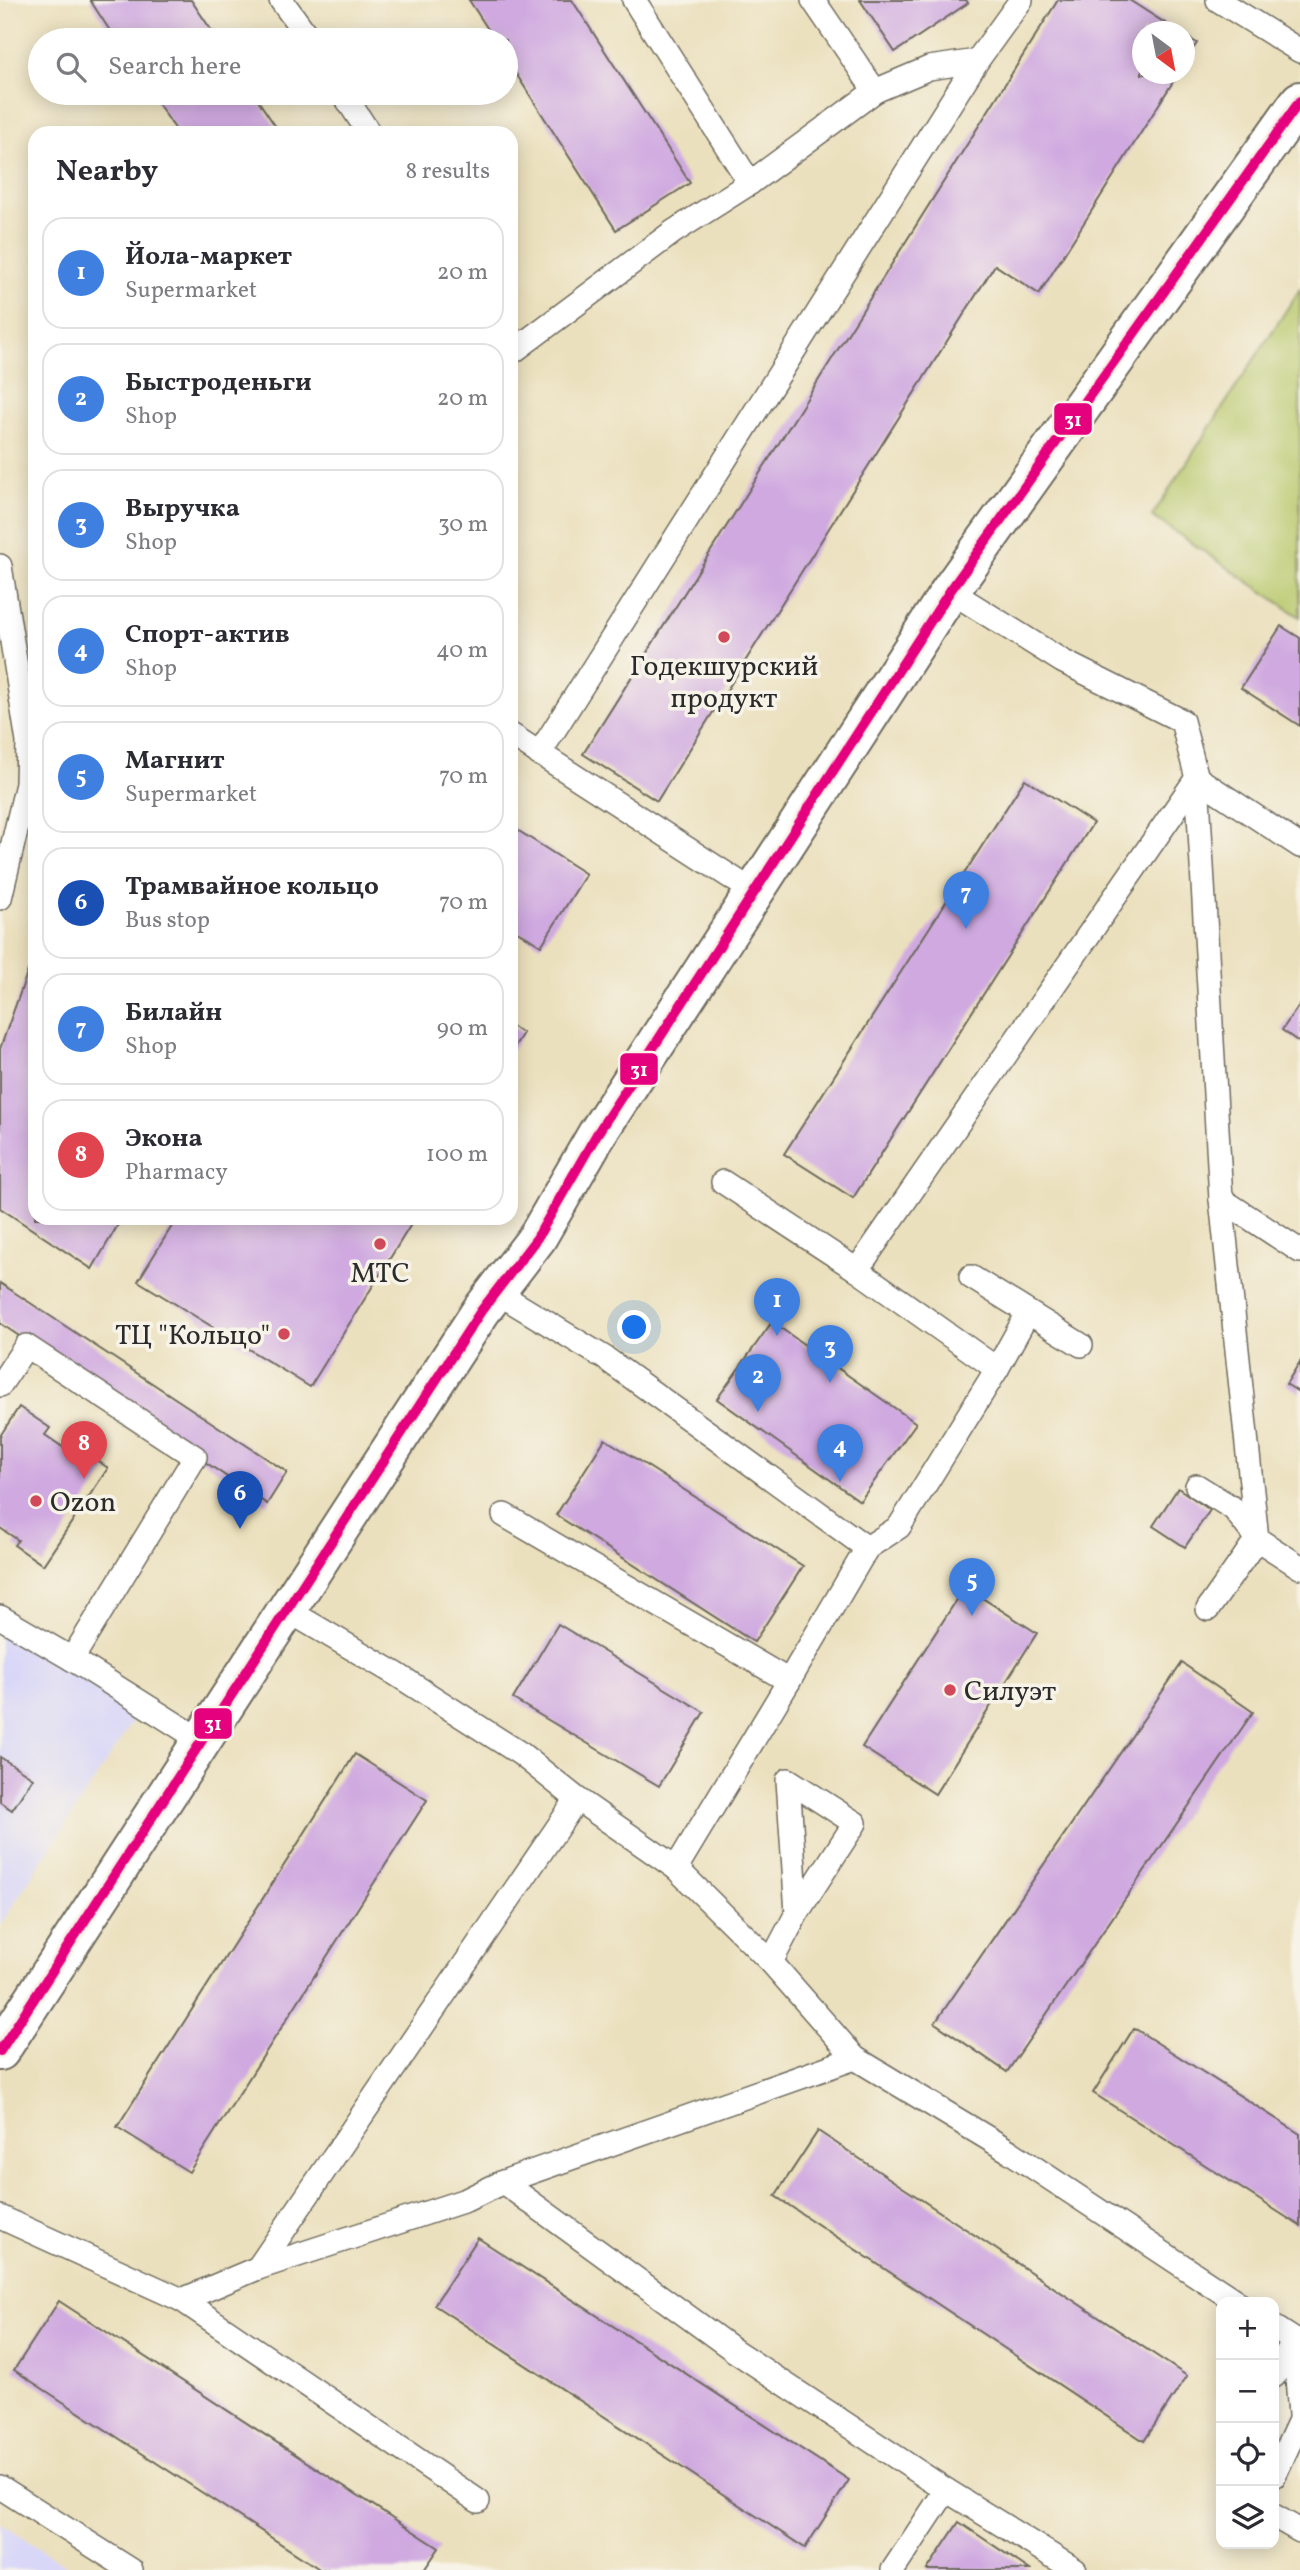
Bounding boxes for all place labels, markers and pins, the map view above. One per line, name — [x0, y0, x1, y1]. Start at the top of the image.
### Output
marker: Годекшурский продукт — [716, 629, 732, 645]
place label: Годекшурский продукт — [630, 648, 818, 719]
pin: 7 — [943, 871, 989, 929]
marker: МТС — [372, 1236, 388, 1252]
place label: МТС — [350, 1255, 410, 1294]
pin: 1 — [754, 1278, 800, 1336]
place label: ТЦ "Кольцо" — [115, 1317, 270, 1356]
pin: 3 — [807, 1325, 853, 1383]
marker: ТЦ "Кольцо" — [276, 1326, 292, 1342]
pin: 2 — [735, 1354, 781, 1412]
pin: 8 — [61, 1421, 107, 1479]
pin: 4 — [817, 1424, 863, 1482]
pin: 6 — [217, 1471, 263, 1529]
place label: Ozon — [50, 1484, 116, 1523]
marker: Ozon — [28, 1493, 44, 1509]
pin: 5 — [949, 1558, 995, 1616]
place label: Силуэт — [964, 1673, 1056, 1712]
marker: Силуэт — [942, 1682, 958, 1698]

